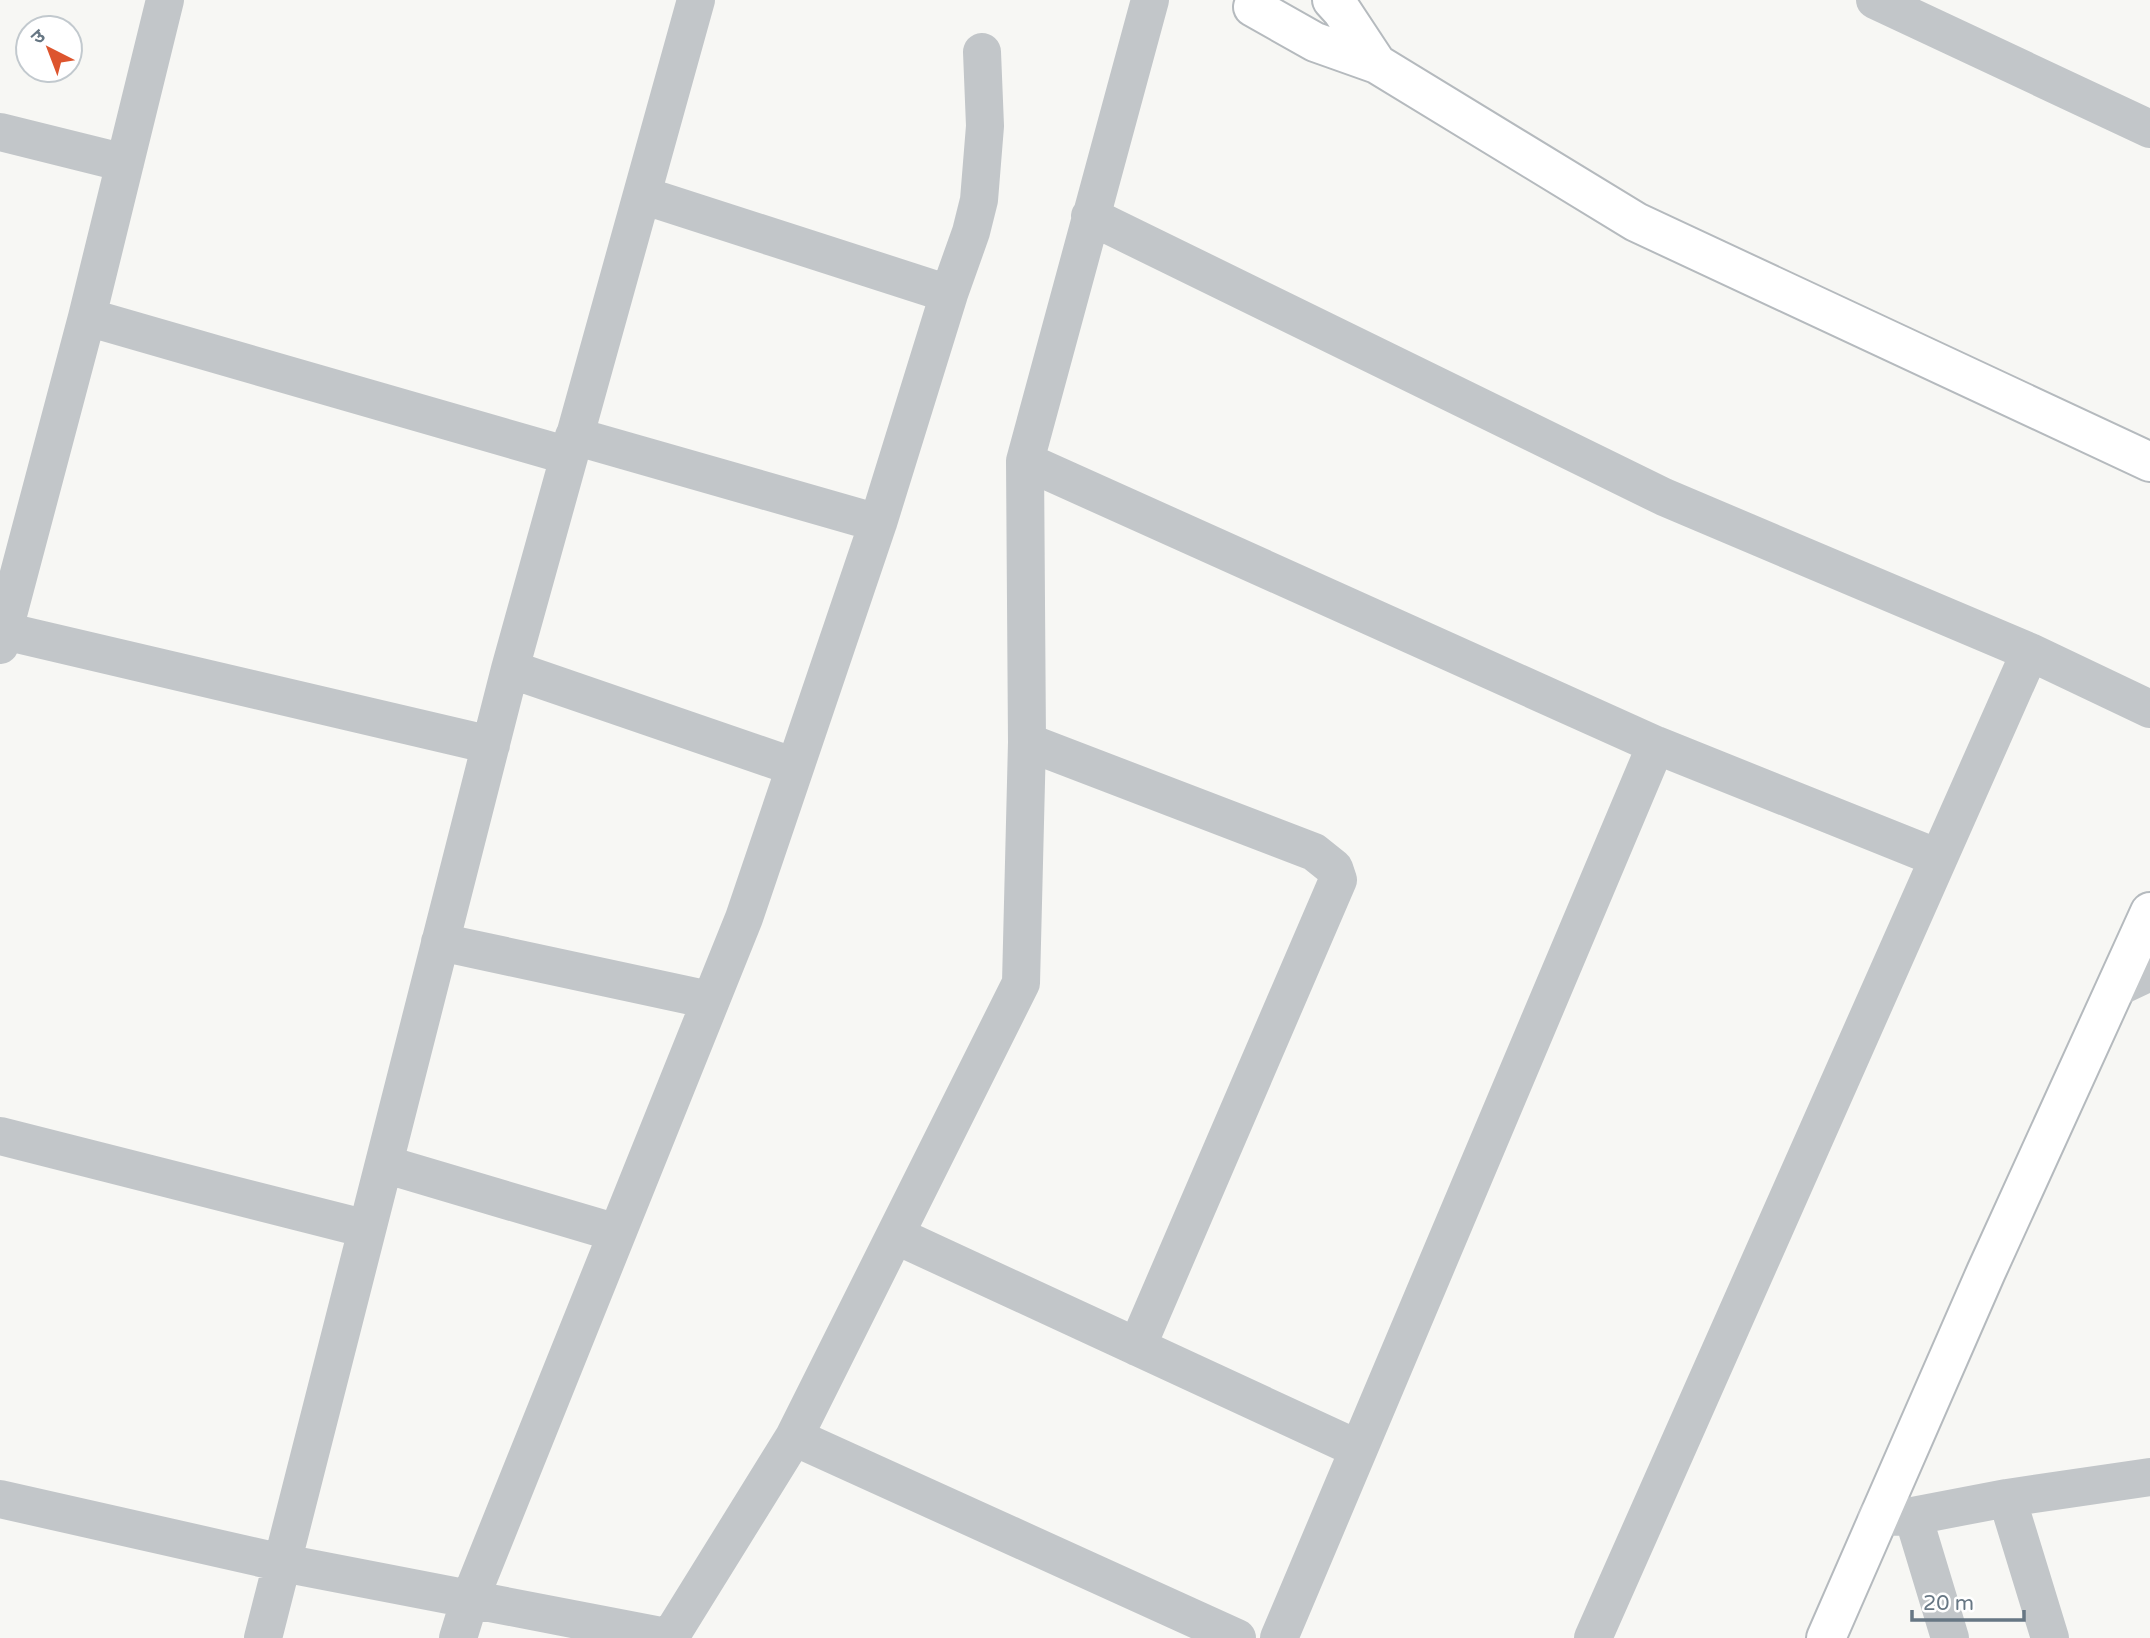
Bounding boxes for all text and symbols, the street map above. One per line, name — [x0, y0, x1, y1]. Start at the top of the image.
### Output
north arrow — [14, 14, 84, 84]
text: उ — [27, 25, 50, 49]
scale bar — [1912, 1578, 2024, 1622]
text: 20 m — [1923, 1591, 1974, 1616]

